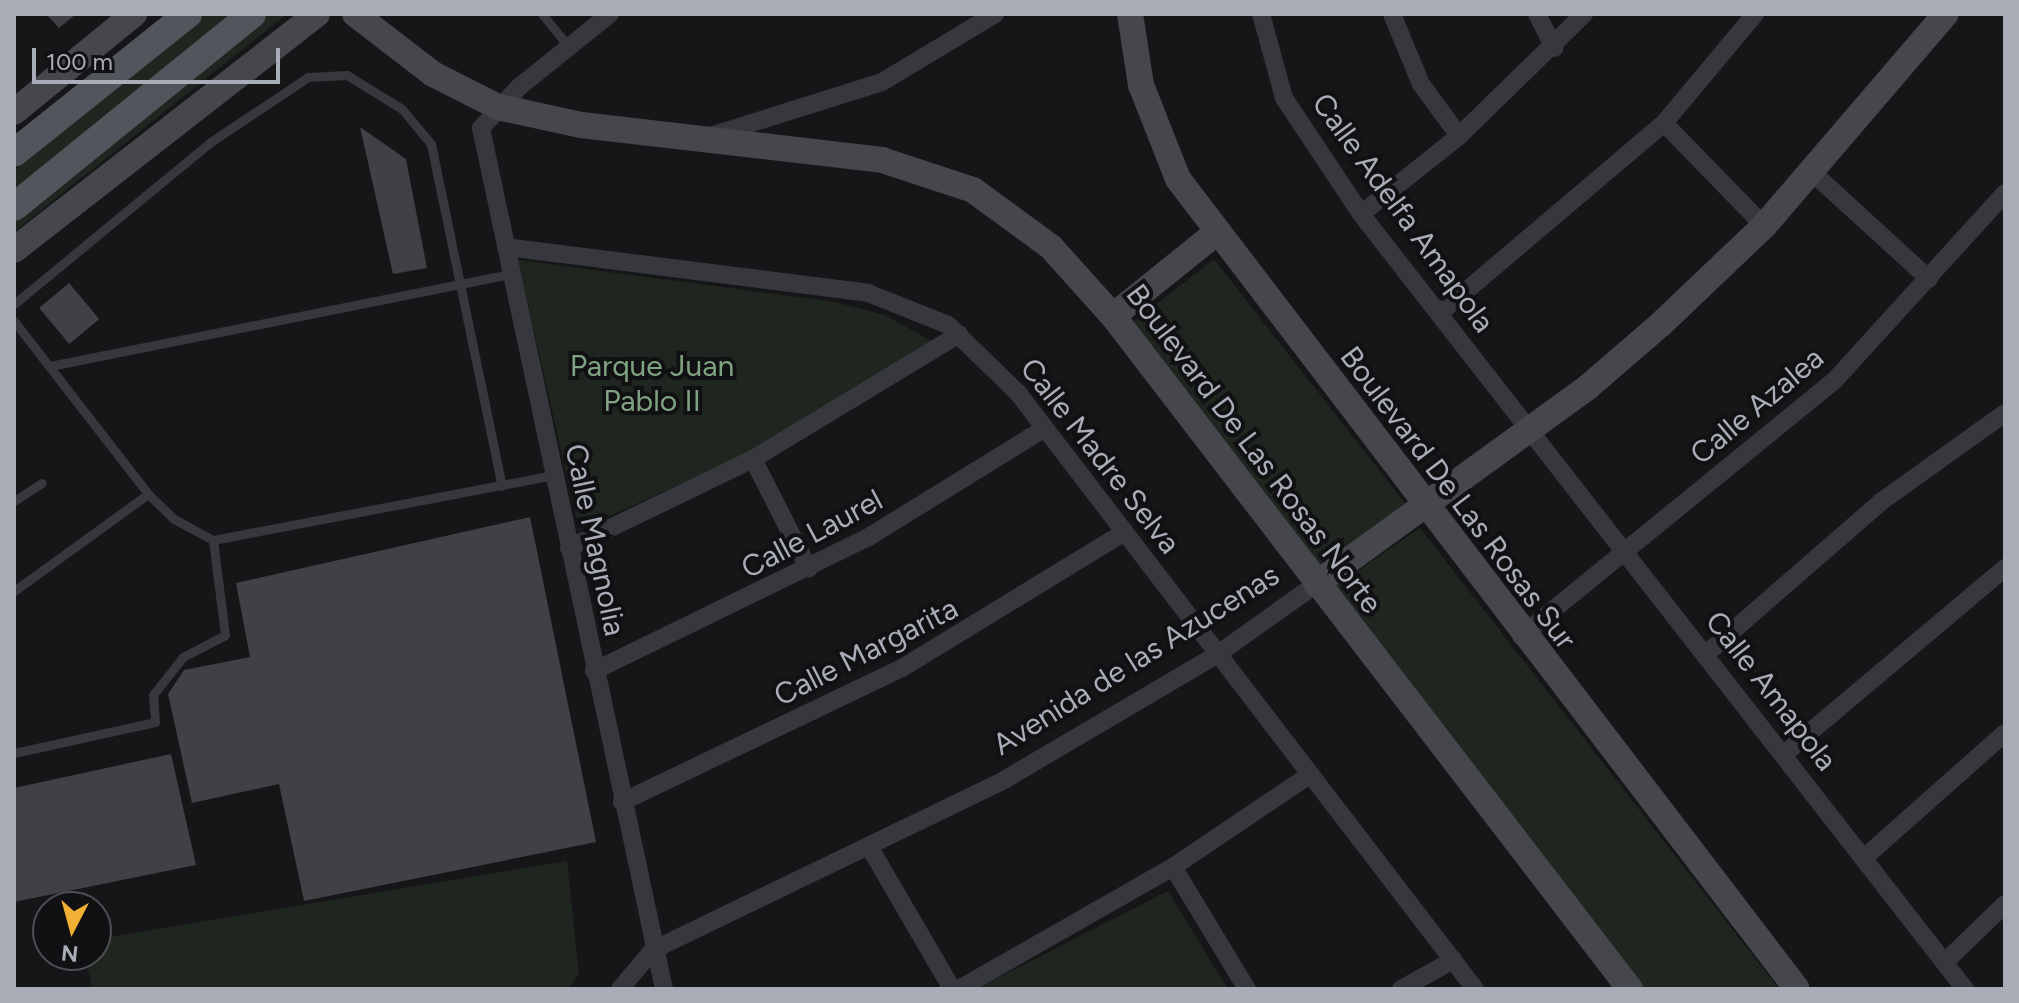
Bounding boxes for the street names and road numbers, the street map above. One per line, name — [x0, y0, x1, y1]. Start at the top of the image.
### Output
street label: Calle Adelfa Amapola — [1304, 87, 1502, 339]
street label: Boulevard De Las Rosas Norte — [1118, 277, 1390, 621]
street label: Boulevard De Las Rosas Sur — [1332, 340, 1584, 656]
street label: Calle Azalea — [1683, 340, 1831, 472]
street label: Calle Madre Selva — [1013, 351, 1187, 561]
street label: Calle Magnolia — [557, 441, 633, 639]
street label: Calle Laurel — [735, 482, 889, 586]
street label: Avenida de las Azucenas — [986, 557, 1286, 763]
street label: Calle Margarita — [768, 590, 964, 714]
street label: Calle Amapola — [1698, 604, 1844, 778]

